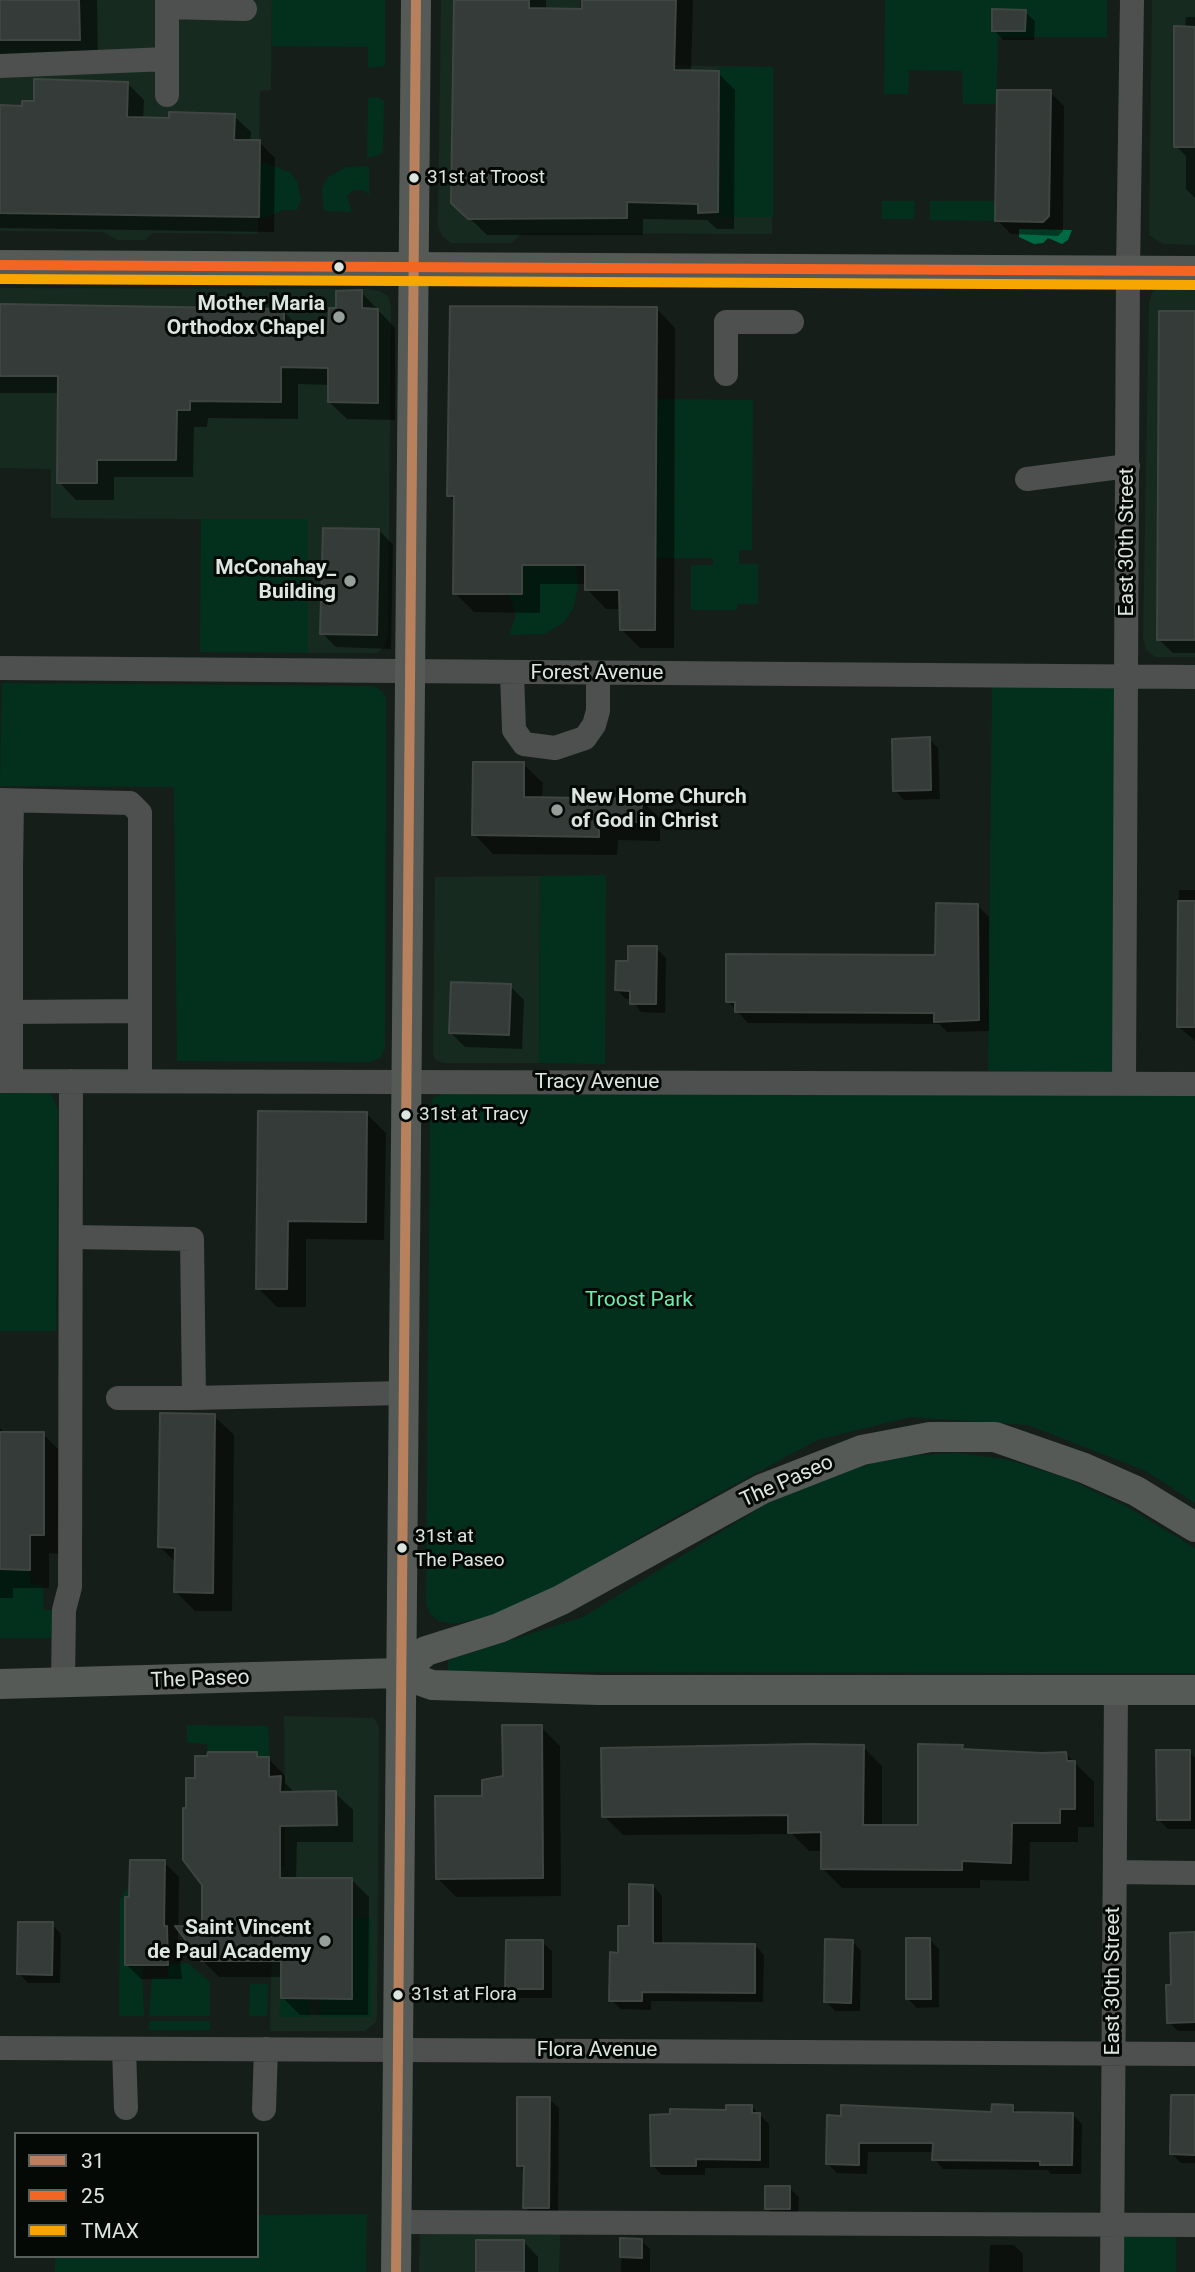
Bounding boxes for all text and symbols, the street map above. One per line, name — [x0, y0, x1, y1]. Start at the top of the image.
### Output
place label: 31st at Troost — [427, 167, 545, 189]
marker: 31st at Troost — [407, 171, 421, 185]
unlabelled marker — [332, 260, 346, 274]
place label: Mother Maria Orthodox Chapel — [167, 292, 325, 342]
marker: Mother Maria Orthodox Chapel — [331, 309, 347, 325]
street label: East 30th Street — [1115, 468, 1141, 616]
place label: McConahay_ Building — [215, 556, 336, 606]
marker: McConahay_ Building — [342, 573, 358, 589]
street label: Forest Avenue — [530, 661, 664, 687]
place label: New Home Church of God in Christ — [571, 785, 747, 835]
marker: New Home Church of God in Christ — [549, 802, 565, 818]
street label: Tracy Avenue — [535, 1070, 659, 1096]
place label: 31st at Tracy — [419, 1104, 528, 1126]
marker: 31st at Tracy — [399, 1108, 413, 1122]
park label: Troost Park — [585, 1288, 693, 1314]
street label: The Paseo — [737, 1450, 837, 1514]
place label: 31st at The Paseo — [415, 1526, 505, 1570]
marker: 31st at The Paseo — [395, 1541, 409, 1555]
street label: The Paseo — [150, 1666, 250, 1694]
street label: East 30th Street — [1101, 1907, 1127, 2055]
place label: Saint Vincent de Paul Academy — [147, 1916, 311, 1966]
marker: Saint Vincent de Paul Academy — [317, 1933, 333, 1949]
place label: 31st at Flora — [411, 1984, 517, 2006]
marker: 31st at Flora — [391, 1988, 405, 2002]
street label: Flora Avenue — [537, 2038, 657, 2064]
legend — [14, 2132, 259, 2258]
text: 31 — [81, 2149, 105, 2173]
text: 25 — [81, 2184, 105, 2208]
text: TMAX — [81, 2219, 139, 2243]

